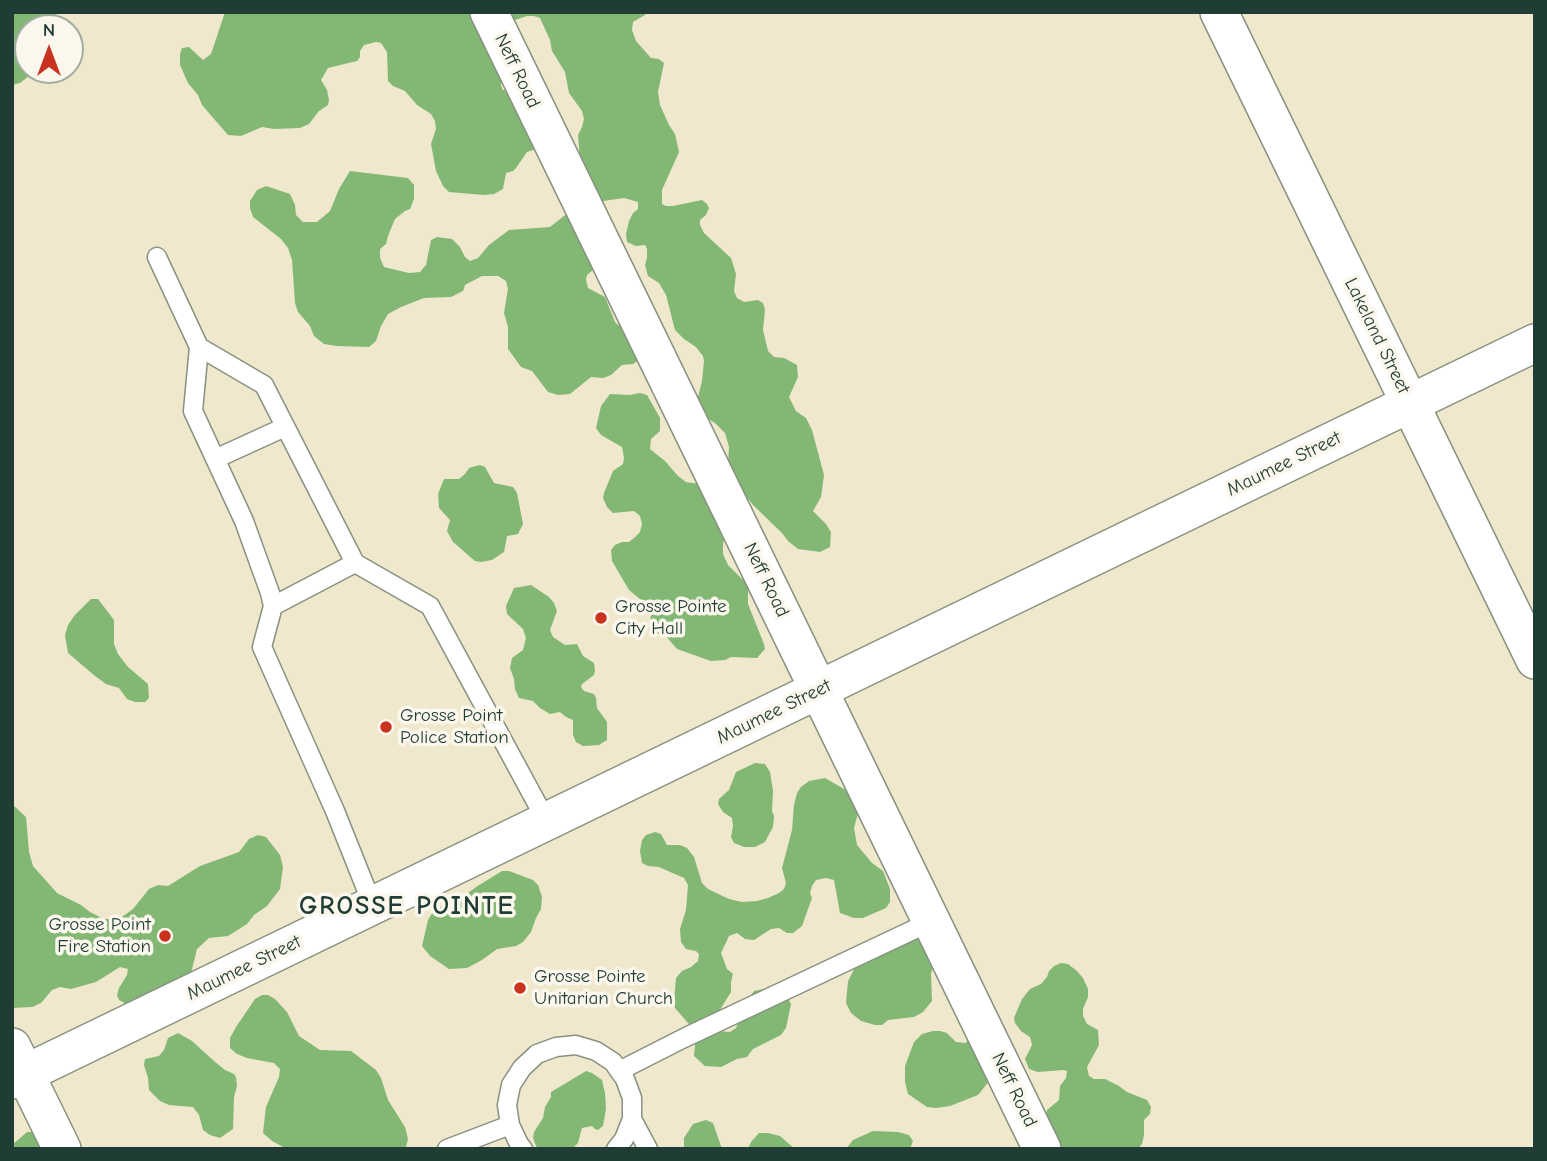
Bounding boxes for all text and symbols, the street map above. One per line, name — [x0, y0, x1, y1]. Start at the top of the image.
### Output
north arrow — [14, 14, 84, 84]
text: N — [43, 19, 55, 41]
street label: Neff Road — [489, 30, 545, 112]
street label: Lakeland Street — [1339, 274, 1415, 398]
street label: Maumee Street — [1223, 427, 1345, 501]
street label: Neff Road — [738, 539, 794, 621]
place label: Grosse Pointe City Hall — [615, 596, 726, 640]
marker: Grosse Pointe City Hall — [593, 610, 609, 626]
street label: Maumee Street — [713, 675, 835, 749]
place label: Grosse Point Police Station — [400, 705, 509, 749]
marker: Grosse Point Police Station — [378, 719, 394, 735]
district label: GROSSE POINTE — [301, 891, 513, 923]
place label: Grosse Point Fire Station — [48, 914, 151, 958]
marker: Grosse Point Fire Station — [157, 928, 173, 944]
street label: Maumee Street — [183, 931, 305, 1005]
place label: Grosse Pointe Unitarian Church — [534, 966, 673, 1010]
marker: Grosse Pointe Unitarian Church — [512, 980, 528, 996]
street label: Neff Road — [986, 1049, 1042, 1131]

